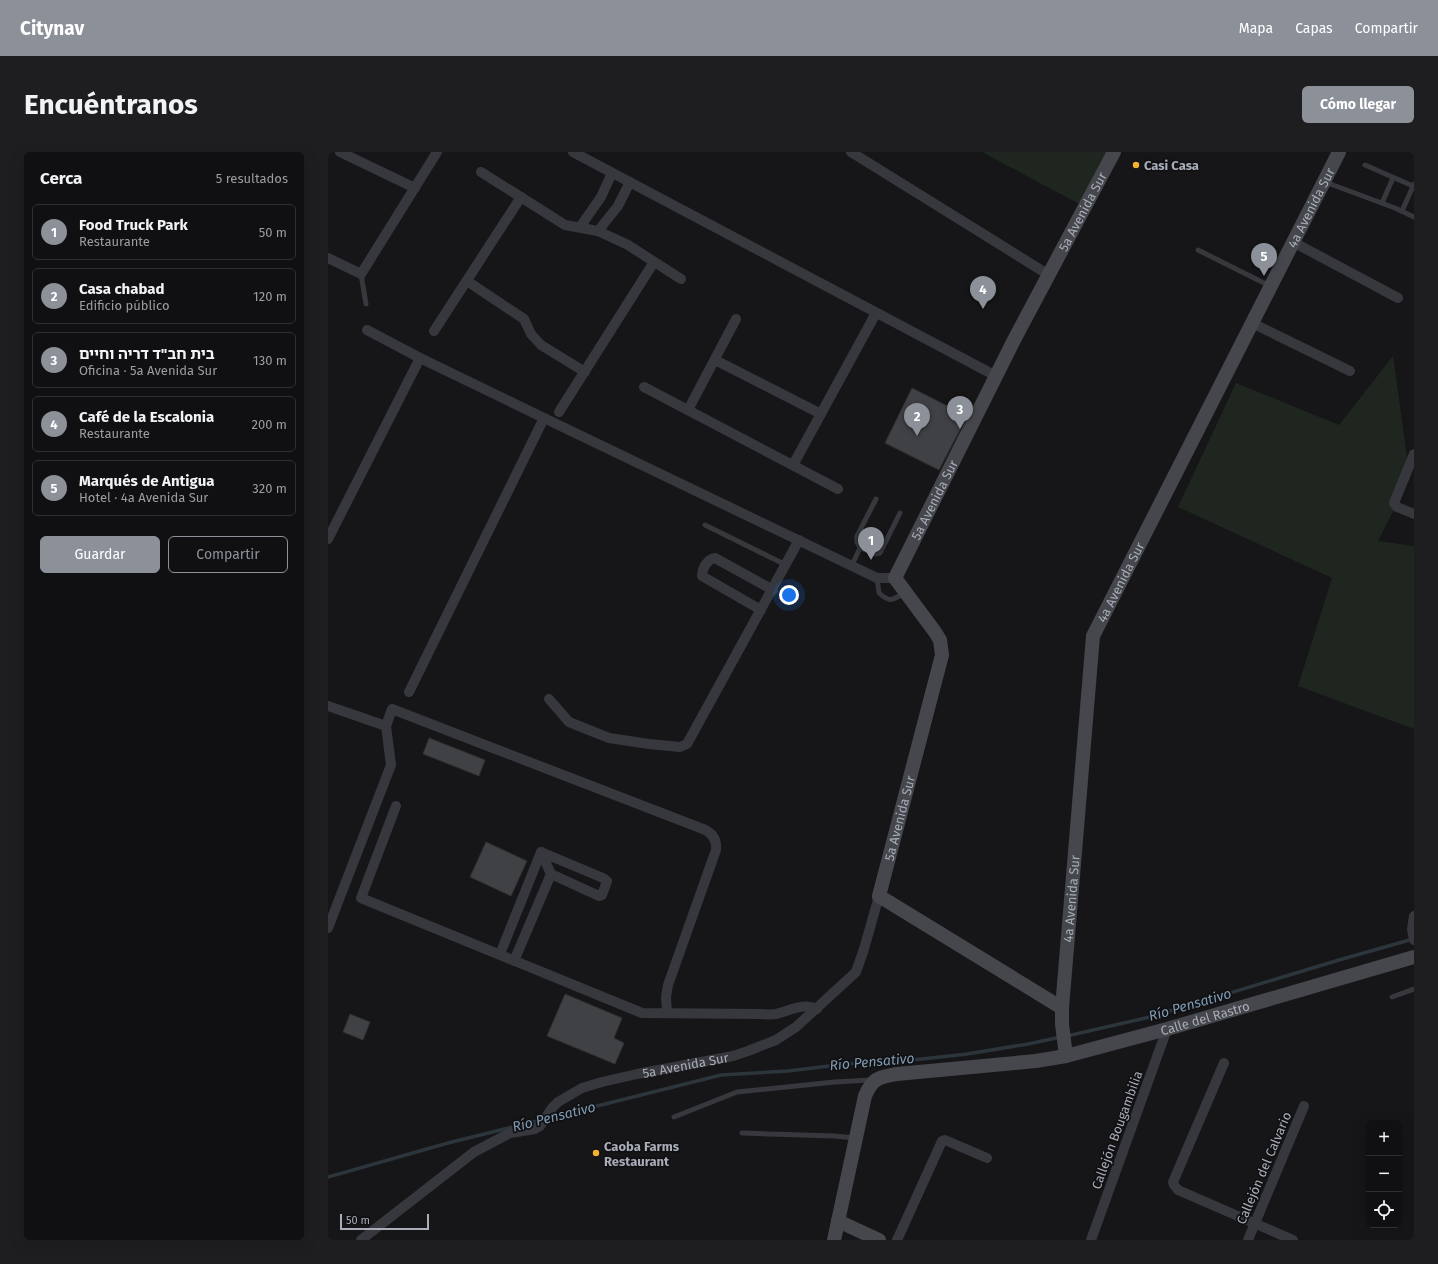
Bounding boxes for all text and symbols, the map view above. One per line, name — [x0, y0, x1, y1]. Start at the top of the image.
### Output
text: Citynav — [20, 17, 84, 40]
text: Mapa — [1239, 20, 1273, 37]
text: Capas — [1295, 20, 1333, 37]
text: Compartir — [1355, 20, 1418, 37]
button: Cómo llegar — [1302, 86, 1414, 123]
text: Encuéntranos — [24, 88, 198, 121]
place label: Casi Casa — [1144, 158, 1199, 173]
marker: Casi Casa — [1131, 160, 1141, 170]
street label: 4a Avenida Sur — [1284, 165, 1337, 250]
text: Cerca — [40, 168, 82, 189]
street label: 5a Avenida Sur — [1055, 170, 1109, 254]
text: 5 resultados — [216, 171, 288, 186]
text: Food Truck Park — [79, 216, 188, 234]
text: 1 — [51, 225, 57, 240]
text: 50 m — [259, 225, 287, 240]
text: Restaurante — [79, 234, 150, 249]
pin: 5 — [1251, 243, 1277, 276]
pin: 4 — [970, 276, 996, 309]
text: Casa chabad — [79, 280, 165, 298]
text: 2 — [51, 289, 57, 304]
text: 120 m — [253, 289, 287, 304]
text: Edificio público — [79, 298, 170, 313]
text: בית חב"ד דריה וחיים — [79, 345, 215, 363]
text: 3 — [51, 353, 57, 368]
text: 130 m — [253, 353, 287, 368]
text: Oficina · 5a Avenida Sur — [79, 363, 217, 378]
pin: 3 — [947, 396, 973, 429]
pin: 2 — [904, 403, 930, 436]
text: Café de la Escalonia — [79, 408, 214, 426]
text: 4 — [50, 417, 58, 432]
text: 200 m — [251, 417, 287, 432]
text: Restaurante — [79, 426, 150, 441]
street label: 5a Avenida Sur — [908, 457, 960, 542]
text: Marqués de Antigua — [79, 472, 215, 490]
text: 5 — [51, 481, 57, 496]
text: 320 m — [252, 481, 287, 496]
text: Hotel · 4a Avenida Sur — [79, 490, 208, 505]
pin: 1 — [858, 527, 884, 560]
button: Guardar — [40, 536, 160, 573]
button: Compartir — [168, 536, 288, 573]
street label: 4a Avenida Sur — [1094, 540, 1147, 625]
your location — [779, 585, 799, 605]
street label: 5a Avenida Sur — [881, 774, 918, 862]
street label: 4a Avenida Sur — [1060, 854, 1082, 943]
water label: Río Pensativo — [1147, 985, 1233, 1025]
street label: Calle del Rastro — [1159, 998, 1251, 1038]
street label: 5a Avenida Sur — [641, 1050, 730, 1080]
water label: Río Pensativo — [829, 1050, 915, 1074]
street label: Callejón Bougambilia — [1089, 1069, 1145, 1191]
water label: Río Pensativo — [511, 1098, 597, 1136]
street label: Callejón del Calvario — [1234, 1110, 1294, 1226]
map controls — [1366, 1120, 1402, 1228]
button: + — [1366, 1120, 1402, 1156]
place label: Caoba Farms Restaurant — [604, 1139, 680, 1169]
marker: Caoba Farms Restaurant — [591, 1148, 601, 1158]
button: − — [1366, 1156, 1402, 1192]
button: locate — [1366, 1192, 1402, 1228]
scale bar — [340, 1212, 429, 1231]
text: 50 m — [346, 1214, 370, 1227]

